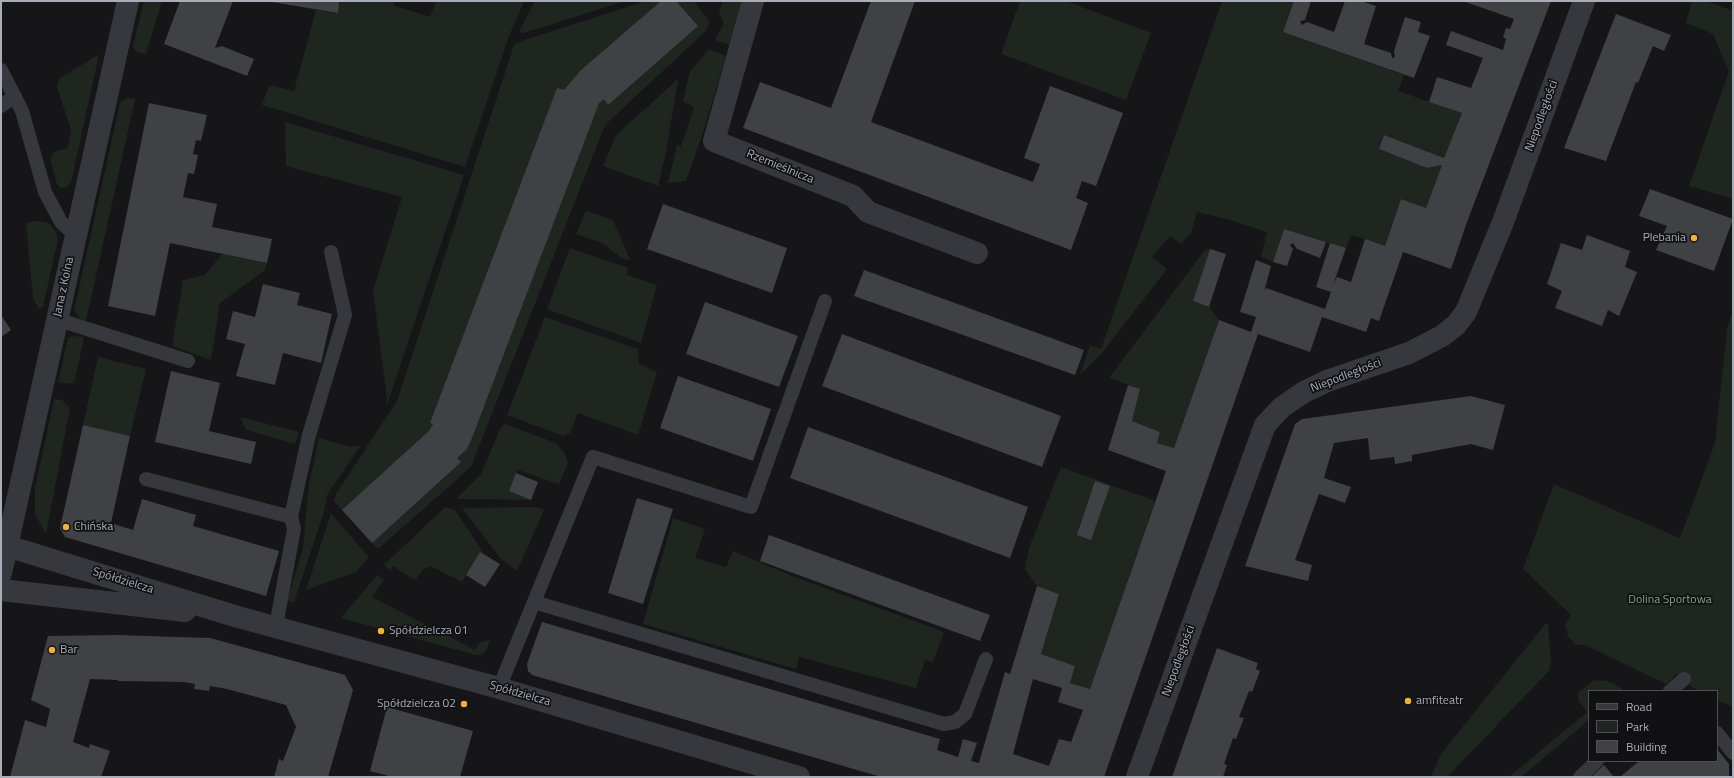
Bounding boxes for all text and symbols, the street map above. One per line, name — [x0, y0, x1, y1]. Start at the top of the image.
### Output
street label: Niepodległości — [1523, 79, 1561, 153]
street label: Rzemieślnicza — [744, 147, 816, 187]
place label: Plebania — [1643, 231, 1686, 245]
marker: Plebania — [1689, 233, 1699, 243]
street label: Jana z Kolna — [51, 256, 77, 318]
street label: Niepodległości — [1309, 356, 1383, 396]
place label: Chińska — [74, 520, 113, 534]
marker: Chińska — [61, 522, 71, 532]
street label: Spółdzielcza — [91, 565, 155, 597]
park label: Dolina Sportowa — [1628, 593, 1712, 607]
place label: Spółdzielcza 01 — [389, 624, 468, 638]
street label: Niepodległości — [1160, 624, 1198, 698]
marker: Spółdzielcza 01 — [376, 626, 386, 636]
place label: Bar — [60, 643, 78, 657]
marker: Bar — [47, 645, 57, 655]
street label: Spółdzielcza — [488, 678, 552, 710]
legend — [1588, 690, 1718, 762]
place label: amfiteatr — [1416, 694, 1463, 708]
marker: amfiteatr — [1403, 696, 1413, 706]
place label: Spółdzielcza 02 — [377, 697, 456, 711]
text: Road — [1626, 697, 1652, 716]
marker: Spółdzielcza 02 — [459, 699, 469, 709]
text: Park — [1626, 717, 1649, 736]
text: Building — [1626, 737, 1667, 756]

